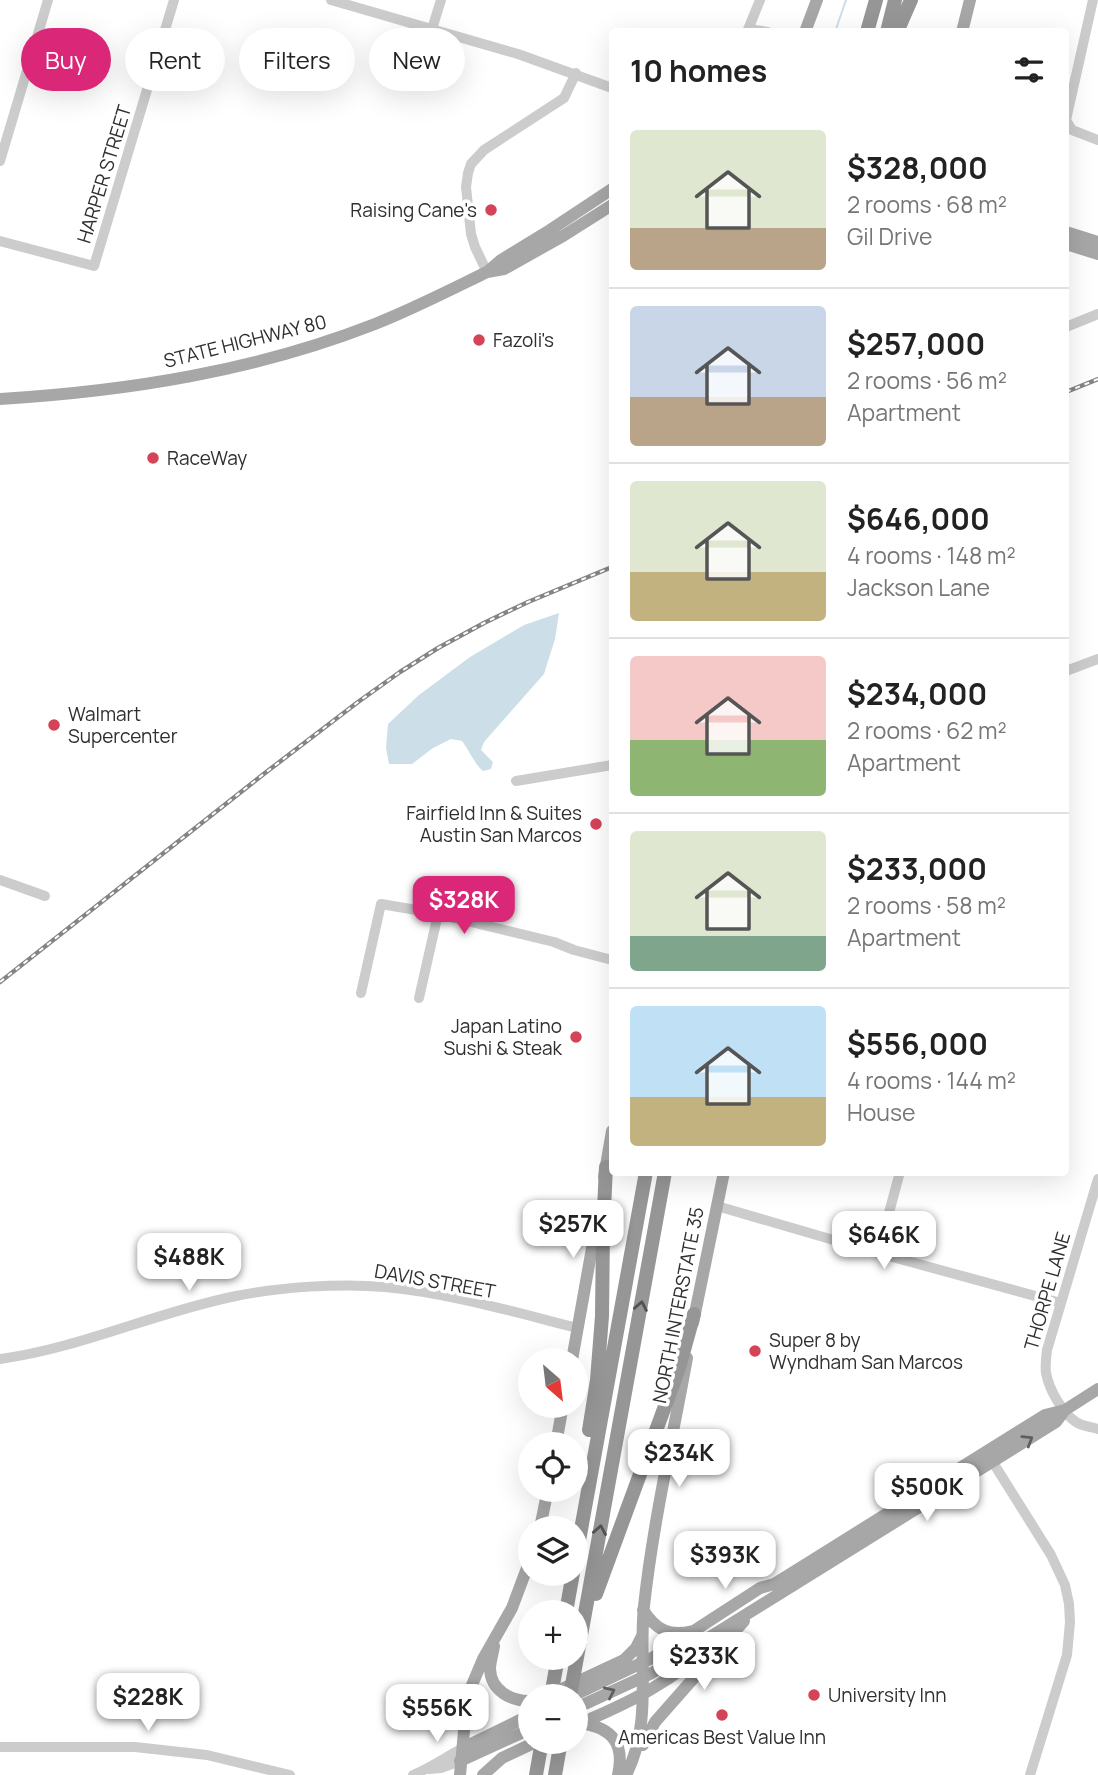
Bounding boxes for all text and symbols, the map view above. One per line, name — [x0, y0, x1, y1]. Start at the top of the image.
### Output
chip: Buy — [21, 28, 111, 91]
chip: Rent — [125, 28, 225, 91]
chip: Filters — [239, 28, 355, 91]
chip: New — [369, 28, 465, 91]
text: 10 homes — [630, 50, 767, 91]
icon: filters — [1010, 51, 1048, 89]
street label: HARPER STREET — [71, 101, 138, 246]
text: $328,000 — [847, 147, 988, 188]
icon: home — [686, 158, 770, 242]
text: 2 rooms · 68 m² — [847, 188, 1007, 220]
place label: Raising Cane's — [350, 197, 477, 223]
marker: Raising Cane's — [483, 202, 499, 218]
text: Gil Drive — [847, 220, 932, 252]
street label: STATE HIGHWAY 80 — [161, 308, 329, 374]
text: $257,000 — [847, 323, 985, 364]
place label: Fazoli's — [493, 327, 554, 353]
marker: Fazoli's — [471, 332, 487, 348]
icon: home — [686, 334, 770, 418]
text: 2 rooms · 56 m² — [847, 364, 1007, 396]
text: Apartment — [847, 396, 961, 428]
place label: RaceWay — [167, 445, 247, 471]
marker: RaceWay — [145, 450, 161, 466]
text: $646,000 — [847, 498, 990, 539]
icon: home — [686, 509, 770, 593]
text: 4 rooms · 148 m² — [847, 539, 1016, 571]
text: Jackson Lane — [847, 571, 990, 603]
text: $234,000 — [847, 673, 987, 714]
icon: home — [686, 684, 770, 768]
place label: Walmart Supercenter — [68, 701, 178, 749]
text: 2 rooms · 62 m² — [847, 714, 1007, 746]
marker: Walmart Supercenter — [46, 717, 62, 733]
text: Apartment — [847, 746, 961, 778]
place label: Fairfield Inn & Suites Austin San Marcos — [406, 800, 582, 848]
marker: Fairfield Inn & Suites Austin San Marcos — [588, 816, 604, 832]
text: $233,000 — [847, 848, 987, 889]
icon: home — [686, 859, 770, 943]
pin: $328K — [415, 876, 513, 936]
text: $328K — [429, 883, 499, 915]
text: 2 rooms · 58 m² — [847, 889, 1006, 921]
text: Apartment — [847, 921, 961, 953]
place label: Japan Latino Sushi & Steak — [443, 1013, 563, 1061]
text: $556,000 — [847, 1023, 988, 1064]
marker: Japan Latino Sushi & Steak — [568, 1029, 584, 1045]
icon: home — [686, 1034, 770, 1118]
text: 4 rooms · 144 m² — [847, 1064, 1016, 1096]
text: House — [847, 1096, 916, 1128]
pin: $257K — [524, 1200, 622, 1260]
street label: NORTH INTERSTATE 35 — [646, 1205, 710, 1405]
text: $257K — [539, 1207, 607, 1239]
pin: $646K — [835, 1212, 933, 1271]
text: $646K — [848, 1218, 920, 1250]
street label: THORPE LANE — [1018, 1229, 1076, 1353]
pin: $488K — [140, 1234, 238, 1293]
text: $488K — [153, 1240, 225, 1272]
street label: DAVIS STREET — [372, 1258, 498, 1305]
one-way arrow — [633, 1300, 648, 1312]
place label: Super 8 by Wyndham San Marcos — [769, 1327, 963, 1375]
marker: Super 8 by Wyndham San Marcos — [747, 1343, 763, 1359]
north arrow — [518, 1348, 588, 1418]
map controls — [518, 1348, 588, 1754]
pin: $234K — [630, 1430, 728, 1489]
button: locate — [518, 1432, 588, 1502]
one-way arrow — [1020, 1435, 1033, 1448]
text: $234K — [644, 1436, 714, 1468]
pin: $500K — [878, 1464, 976, 1523]
text: $500K — [890, 1470, 964, 1502]
button: layers — [518, 1516, 588, 1586]
one-way arrow — [592, 1524, 607, 1535]
pin: $393K — [676, 1532, 774, 1591]
text: $393K — [690, 1538, 760, 1570]
button: + — [518, 1600, 588, 1670]
pin: $233K — [655, 1632, 753, 1692]
text: $233K — [669, 1639, 739, 1671]
pin: $228K — [99, 1674, 197, 1733]
text: $228K — [113, 1680, 183, 1712]
place label: University Inn — [828, 1682, 946, 1708]
pin: $556K — [388, 1684, 486, 1744]
button: − — [518, 1684, 588, 1754]
one-way arrow — [603, 1686, 615, 1700]
marker: University Inn — [806, 1687, 822, 1703]
text: $556K — [402, 1691, 472, 1723]
marker: Americas Best Value Inn — [714, 1707, 730, 1723]
place label: Americas Best Value Inn — [618, 1724, 826, 1750]

